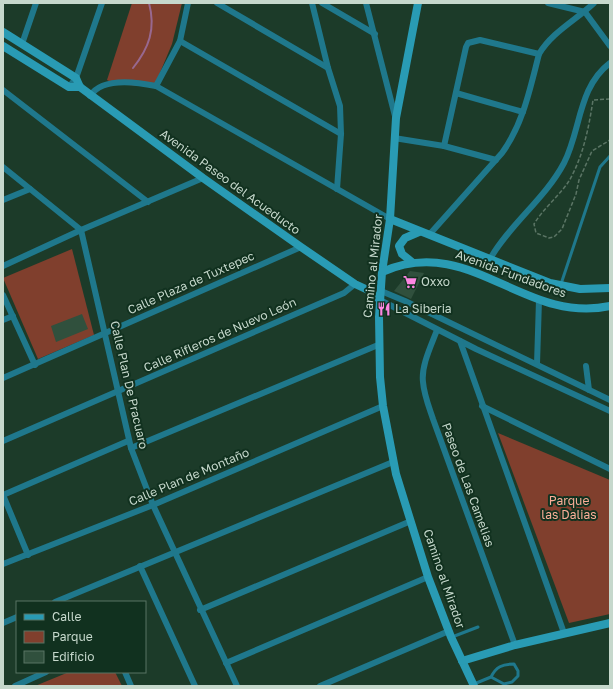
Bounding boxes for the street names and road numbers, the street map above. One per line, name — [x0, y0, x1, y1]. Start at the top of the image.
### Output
street label: Avenida Paseo del Acueducto — [157, 126, 303, 238]
street label: Camino al Mirador — [360, 213, 385, 319]
street label: Avenida Fundadores — [454, 246, 569, 301]
street label: Calle Plaza de Tuxtepec — [125, 248, 257, 317]
street label: Calle Rifleros de Nuevo León — [141, 294, 298, 375]
street label: Calle Plan De Pracuaro — [107, 319, 152, 451]
street label: Paseo de Las Camelias — [439, 421, 498, 549]
street label: Calle Plan de Montaño — [126, 444, 251, 509]
street label: Camino al Mirador — [420, 527, 469, 631]

